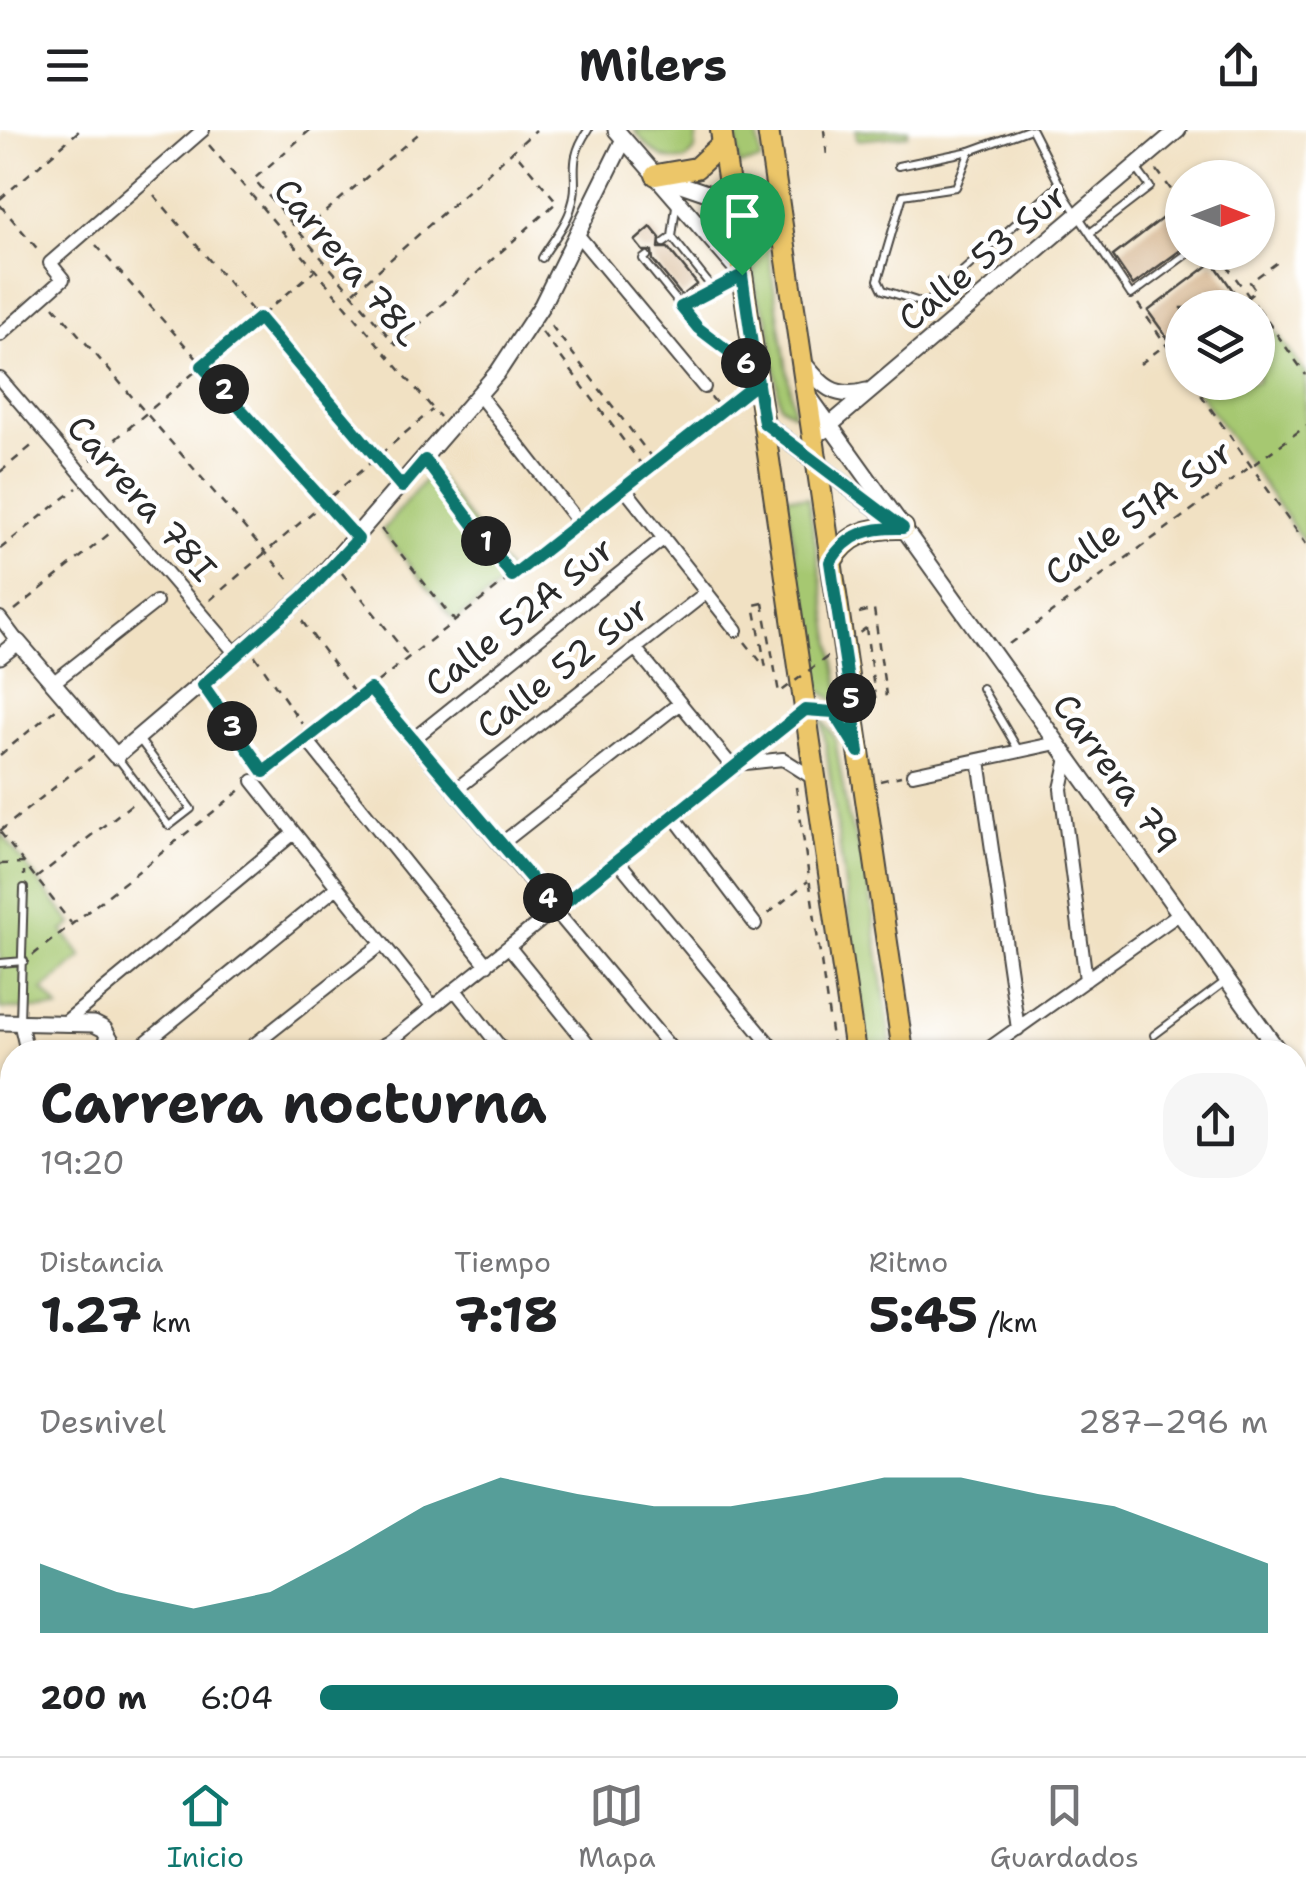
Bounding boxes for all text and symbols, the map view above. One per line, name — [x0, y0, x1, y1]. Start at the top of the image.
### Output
text: Milers — [579, 35, 727, 95]
icon: menu — [40, 38, 95, 93]
icon: share — [1211, 38, 1266, 93]
north arrow — [1165, 160, 1275, 270]
map controls — [1165, 160, 1275, 400]
street label: Carrera 78L — [264, 168, 432, 356]
pin — [700, 173, 785, 276]
street label: Calle 53 Sur — [888, 173, 1076, 341]
icon: arrive — [715, 188, 770, 243]
button: layers — [1165, 290, 1275, 400]
pin: 6 — [721, 338, 771, 388]
text: 6 — [736, 344, 756, 382]
pin: 2 — [199, 364, 249, 414]
text: 2 — [214, 370, 234, 408]
street label: Carrera 78I — [57, 405, 227, 591]
street label: Calle 51A Sur — [1035, 428, 1241, 596]
pin: 1 — [461, 516, 511, 566]
text: 1 — [480, 522, 492, 560]
street label: Calle 52A Sur — [415, 525, 623, 707]
street label: Calle 52 Sur — [466, 585, 658, 749]
pin: 5 — [826, 673, 876, 723]
text: 5 — [842, 679, 860, 717]
street label: Carrera 79 — [1042, 683, 1190, 863]
pin: 3 — [207, 701, 257, 751]
text: 3 — [222, 707, 242, 745]
pin: 4 — [523, 873, 573, 923]
text: 4 — [538, 879, 558, 917]
text: Carrera nocturna — [40, 1066, 547, 1140]
button: share — [1163, 1073, 1268, 1178]
text: 19:20 — [40, 1141, 125, 1184]
text: Distancia — [40, 1243, 163, 1281]
text: Tiempo — [454, 1243, 551, 1281]
text: Ritmo — [869, 1243, 948, 1281]
text: 1.27 — [40, 1281, 142, 1348]
text: 7:18 — [454, 1281, 559, 1348]
text: 5:45 — [869, 1281, 978, 1348]
text: km — [142, 1303, 191, 1341]
text: /km — [978, 1303, 1038, 1341]
text: Desnivel — [40, 1400, 166, 1443]
text: 287–296 m — [1078, 1400, 1268, 1443]
text: 200 m — [40, 1676, 147, 1719]
text: 6:04 — [200, 1676, 273, 1719]
tab: Inicio — [167, 1778, 244, 1876]
tab: Mapa — [578, 1778, 656, 1876]
tab: Guardados — [990, 1778, 1139, 1876]

